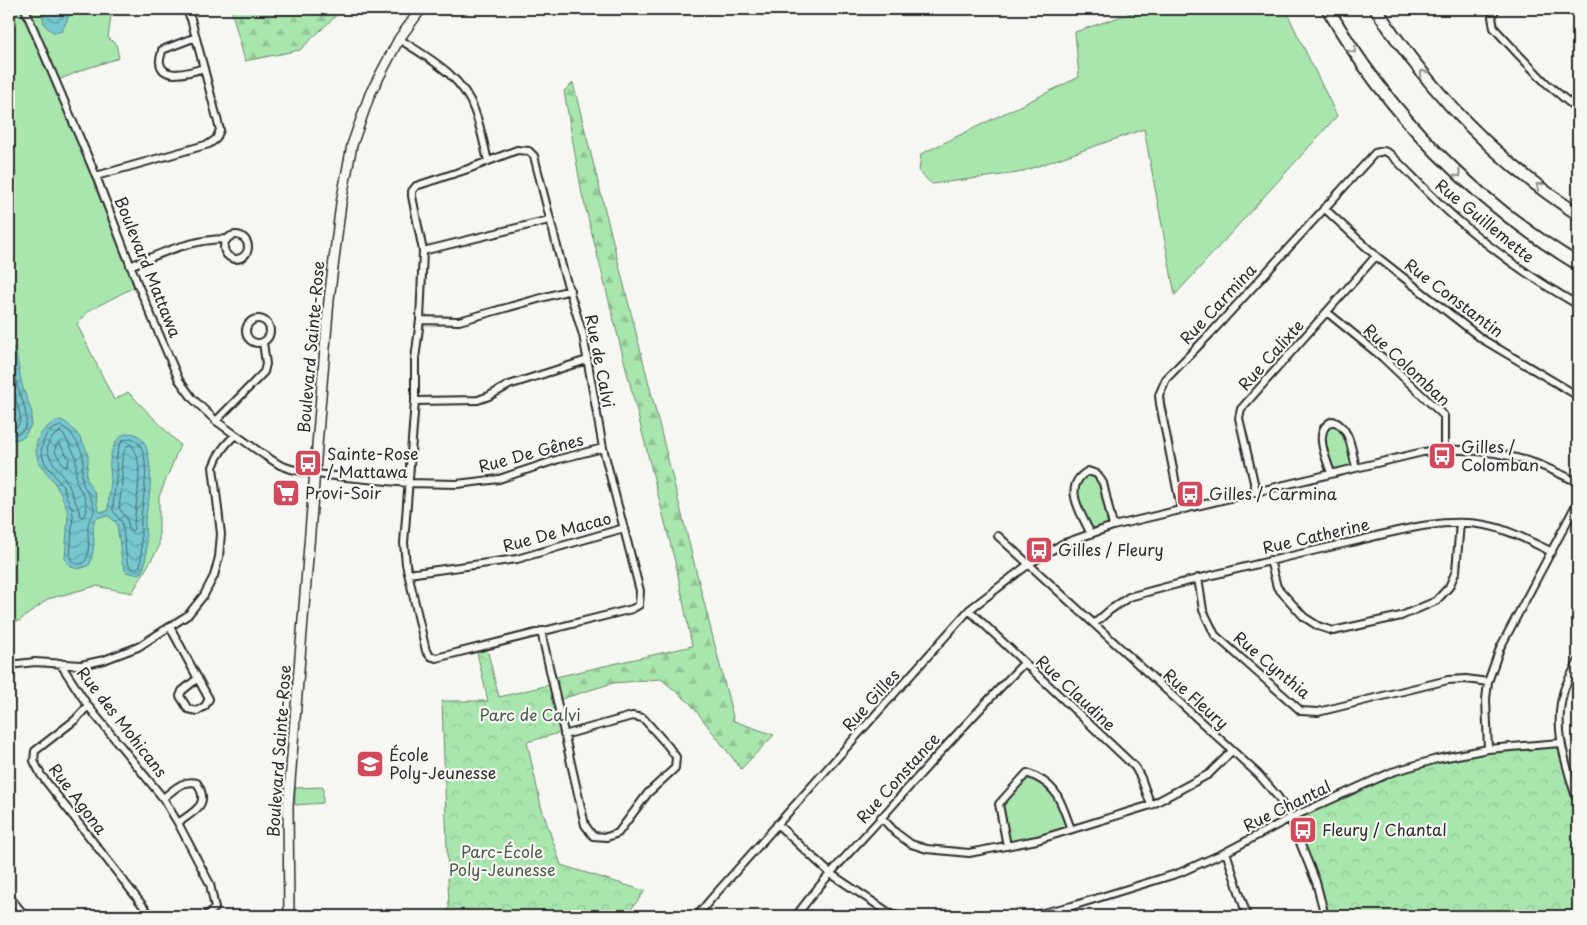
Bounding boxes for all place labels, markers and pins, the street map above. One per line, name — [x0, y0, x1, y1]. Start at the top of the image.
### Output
place label: Gilles / Colomban — [1461, 434, 1539, 476]
place label: Sainte-Rose / Mattawa — [327, 441, 419, 483]
bus stop icon: Gilles / Colomban — [1427, 441, 1457, 471]
bus stop icon: Sainte-Rose / Mattawa — [293, 448, 323, 478]
supermarket icon: Provi-Soir — [271, 478, 301, 508]
bus stop icon: Gilles / Carmina — [1175, 479, 1205, 509]
place label: Provi-Soir — [305, 480, 382, 504]
place label: Gilles / Carmina — [1209, 481, 1337, 505]
bus stop icon: Gilles / Fleury — [1024, 535, 1054, 565]
place label: Gilles / Fleury — [1058, 537, 1164, 561]
place label: École Poly-Jeunesse — [389, 742, 496, 784]
school or university icon: École Poly-Jeunesse — [355, 749, 385, 779]
bus stop icon: Fleury / Chantal — [1288, 815, 1318, 845]
place label: Fleury / Chantal — [1322, 817, 1447, 841]

